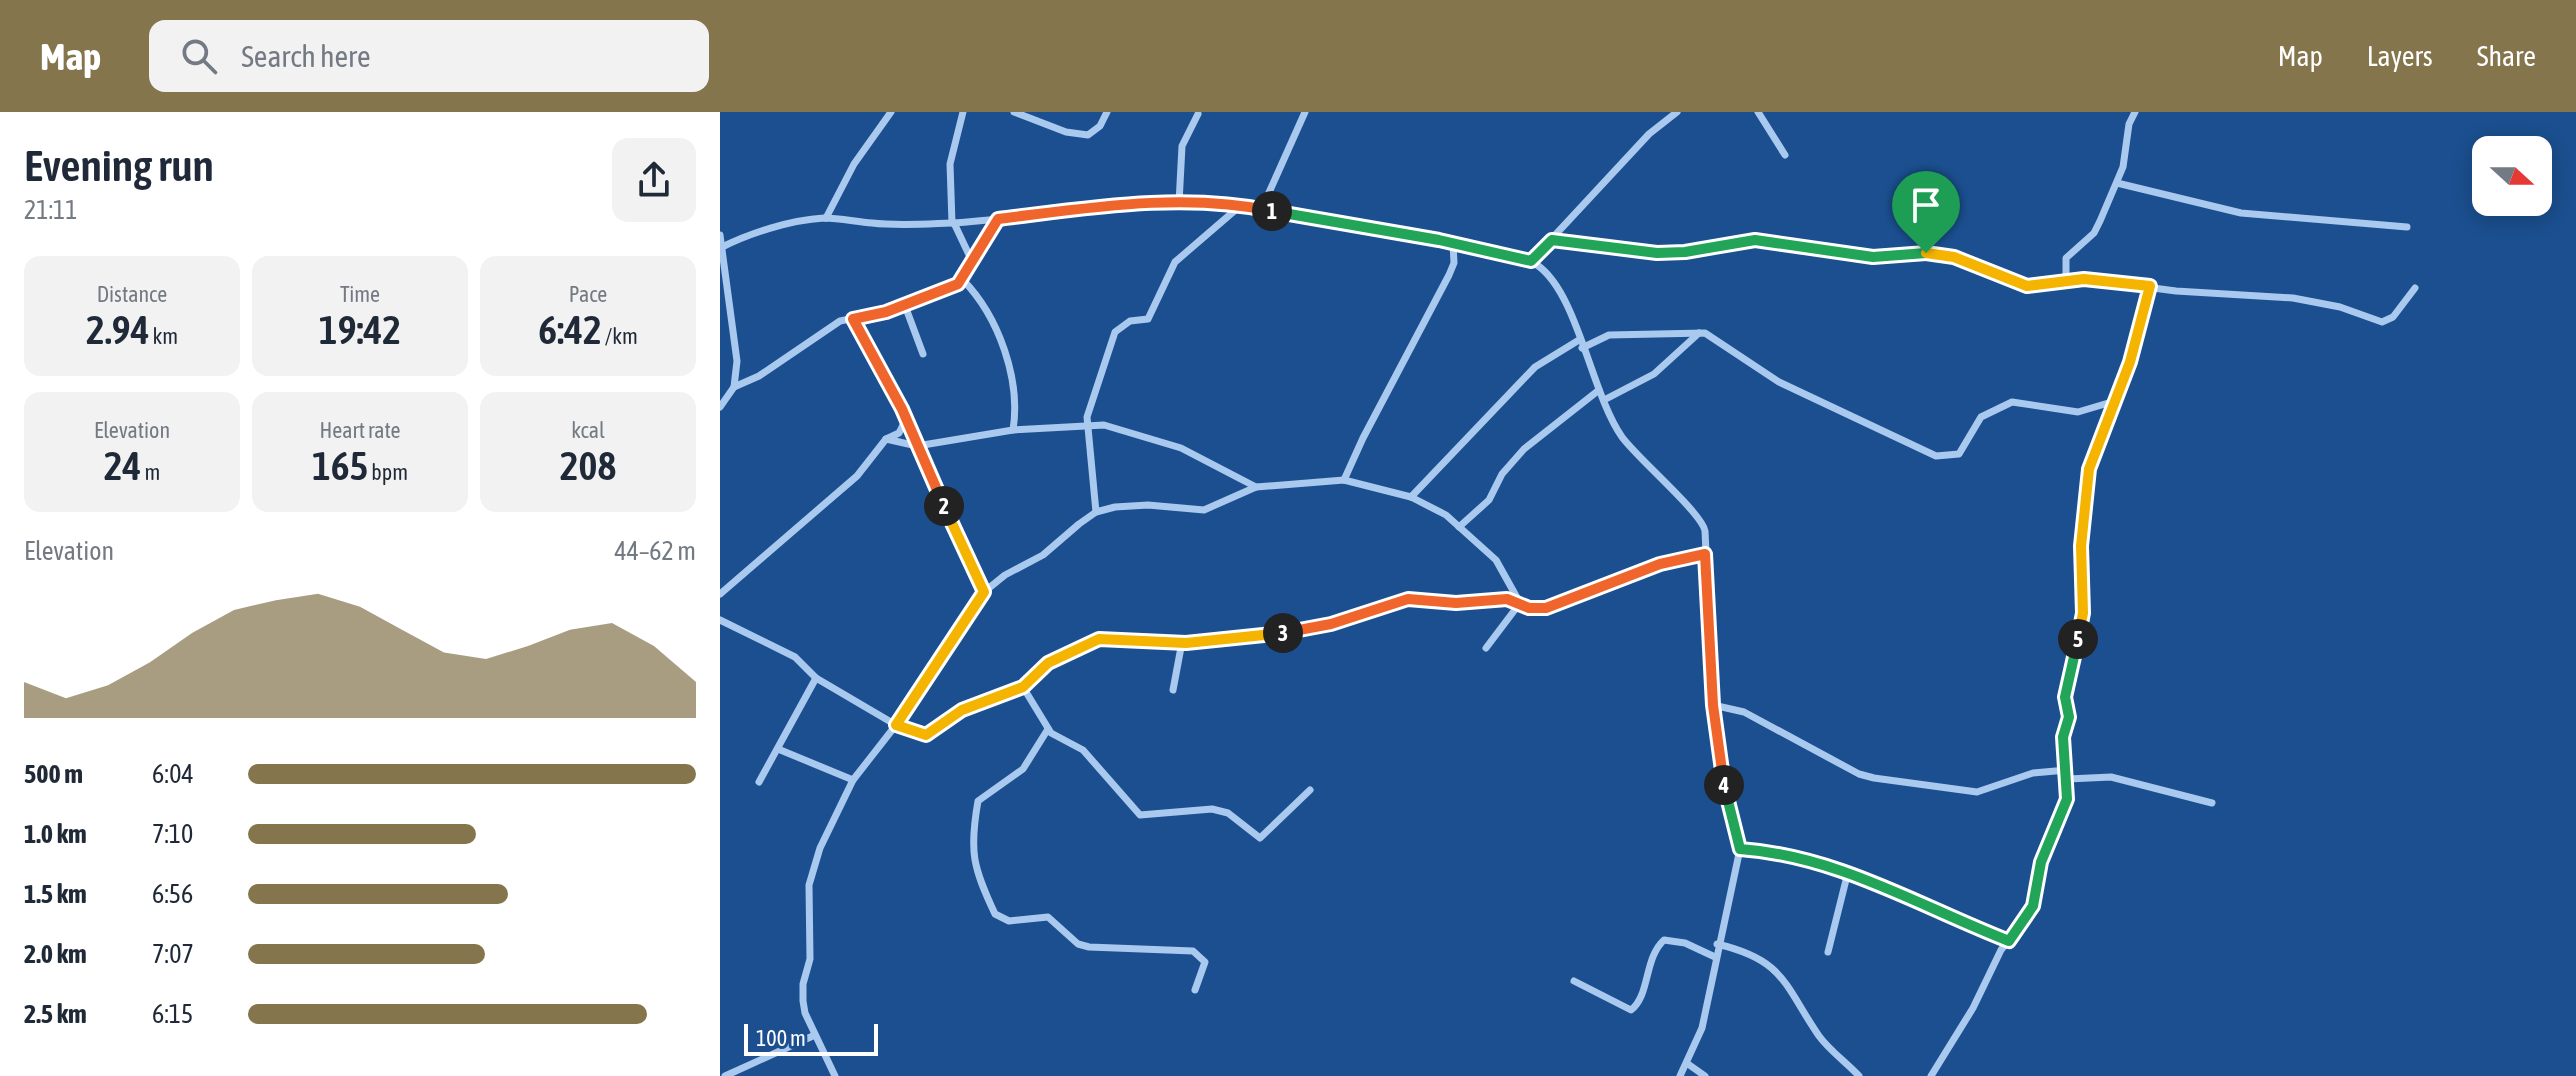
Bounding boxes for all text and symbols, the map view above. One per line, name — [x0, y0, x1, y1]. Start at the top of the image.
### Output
search box — [149, 20, 709, 92]
icon: search — [177, 34, 221, 78]
text: Map — [40, 35, 101, 78]
text: Search here — [241, 39, 371, 73]
text: Map — [2278, 40, 2323, 72]
text: Layers — [2367, 40, 2433, 72]
text: Share — [2477, 40, 2536, 72]
north arrow — [2472, 136, 2552, 216]
map controls — [2472, 136, 2552, 216]
button: share — [612, 138, 696, 222]
text: Evening run — [24, 140, 214, 190]
pin — [1892, 171, 1960, 253]
icon: arrive — [1904, 183, 1948, 227]
pin: 1 — [1252, 191, 1292, 231]
text: 21:11 — [24, 195, 78, 225]
text: 1 — [1267, 198, 1277, 224]
text: Distance — [97, 281, 167, 307]
text: Time — [340, 281, 380, 307]
text: Pace — [569, 281, 607, 307]
text: 2.94 — [86, 307, 149, 352]
text: 19:42 — [319, 307, 401, 352]
text: 6:42 — [538, 307, 602, 352]
text: km — [149, 323, 178, 349]
text: /km — [602, 323, 638, 349]
text: Elevation — [94, 417, 170, 443]
text: Heart rate — [319, 417, 401, 443]
text: kcal — [571, 417, 605, 443]
text: 24 — [104, 443, 141, 488]
text: 165 — [312, 443, 368, 488]
text: 208 — [560, 443, 616, 488]
text: m — [141, 459, 160, 485]
text: bpm — [368, 459, 408, 485]
pin: 2 — [924, 486, 964, 526]
text: 2 — [939, 493, 949, 519]
text: Elevation — [24, 536, 114, 566]
text: 44–62 m — [614, 536, 696, 566]
pin: 3 — [1263, 613, 1303, 653]
pin: 5 — [2058, 619, 2098, 659]
text: 3 — [1278, 620, 1288, 646]
text: 5 — [2073, 626, 2083, 652]
text: 500 m — [24, 759, 83, 789]
text: 6:04 — [152, 759, 194, 789]
pin: 4 — [1704, 765, 1744, 805]
text: 4 — [1719, 772, 1729, 798]
text: 1.0 km — [24, 819, 87, 849]
text: 7:10 — [152, 819, 193, 849]
text: 1.5 km — [24, 879, 87, 909]
text: 6:56 — [152, 879, 193, 909]
text: 2.0 km — [24, 939, 87, 969]
text: 7:07 — [152, 939, 194, 969]
text: 2.5 km — [24, 999, 87, 1029]
text: 6:15 — [152, 999, 193, 1029]
scale bar — [744, 1020, 878, 1056]
text: 100 m — [756, 1025, 806, 1051]

